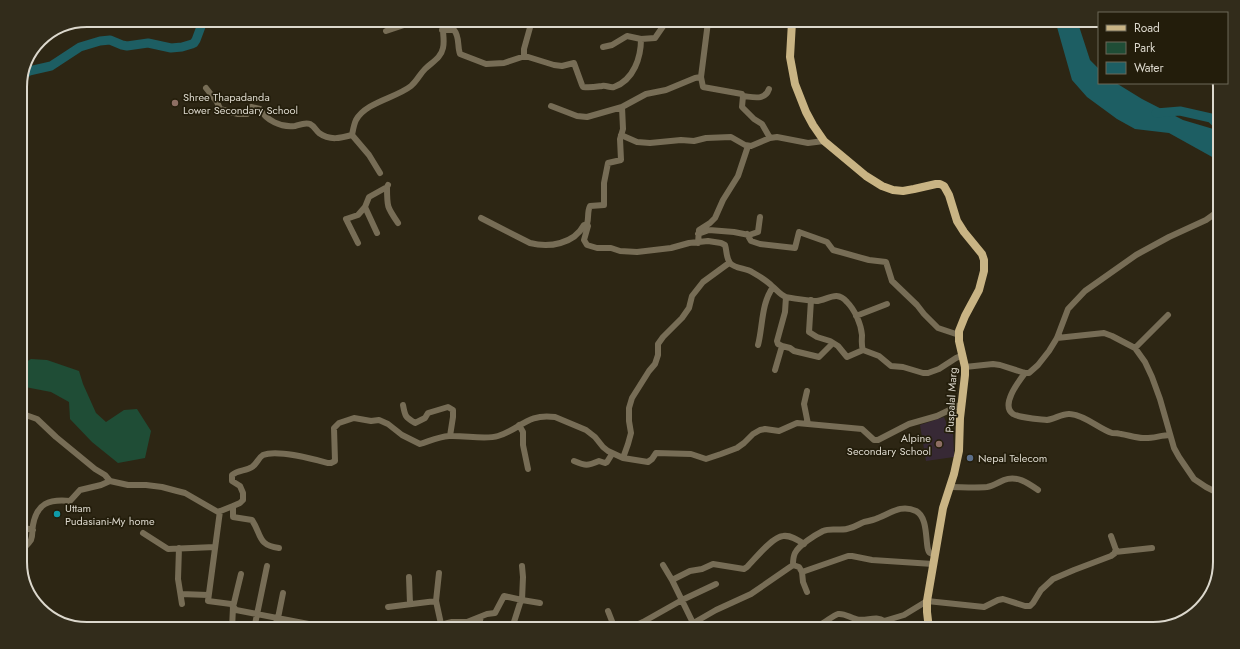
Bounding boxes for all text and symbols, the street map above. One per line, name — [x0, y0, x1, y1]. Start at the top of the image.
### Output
legend — [1098, 12, 1228, 84]
text: Road — [1134, 19, 1160, 37]
text: Park — [1134, 39, 1156, 57]
text: Water — [1134, 59, 1165, 77]
place label: Shree Thapadanda Lower Secondary School — [183, 89, 298, 118]
marker: Shree Thapadanda Lower Secondary School — [170, 98, 180, 108]
street label: Puspalal Marg — [941, 367, 961, 433]
place label: Alpine Secondary School — [847, 430, 931, 459]
marker: Alpine Secondary School — [934, 439, 944, 449]
place label: Nepal Telecom — [978, 450, 1047, 466]
marker: Nepal Telecom — [965, 453, 975, 463]
place label: Uttam Pudasiani-My home — [65, 500, 155, 529]
marker: Uttam Pudasiani-My home — [52, 509, 62, 519]

